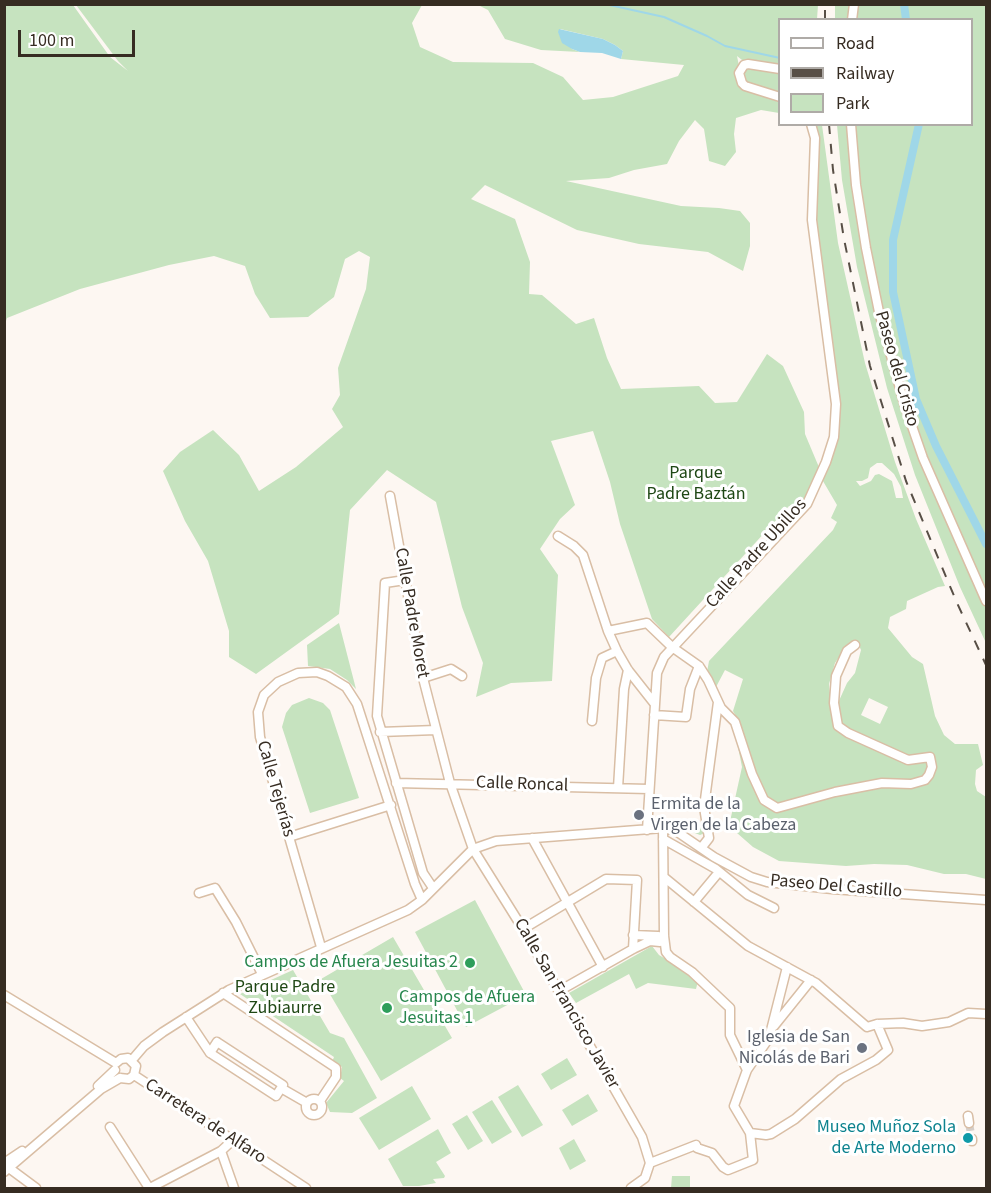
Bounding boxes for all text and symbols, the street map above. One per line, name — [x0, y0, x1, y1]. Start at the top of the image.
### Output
scale bar — [21, 18, 138, 56]
legend — [778, 18, 973, 126]
text: 100 m — [29, 28, 74, 53]
text: Road — [836, 31, 875, 56]
text: Railway — [836, 61, 895, 86]
text: Park — [836, 91, 870, 116]
street label: Paseo del Cristo — [869, 309, 923, 429]
park label: Parque Padre Baztán — [646, 463, 746, 506]
street label: Calle Padre Ubillos — [702, 495, 812, 613]
street label: Calle Padre Moret — [389, 546, 433, 680]
street label: Calle Tejerías — [251, 738, 299, 840]
street label: Calle Roncal — [475, 773, 569, 797]
place label: Ermita de la Virgen de la Cabeza — [651, 794, 796, 836]
marker: Ermita de la Virgen de la Cabeza — [632, 808, 646, 822]
street label: Paseo Del Castillo — [769, 870, 903, 904]
street label: Calle San Francisco Javier — [508, 915, 624, 1093]
place label: Campos de Afuera Jesuitas 2 — [244, 952, 458, 974]
marker: Campos de Afuera Jesuitas 2 — [463, 956, 477, 970]
park label: Parque Padre Zubiaurre — [235, 977, 335, 1020]
place label: Campos de Afuera Jesuitas 1 — [399, 987, 535, 1030]
marker: Campos de Afuera Jesuitas 1 — [380, 1001, 394, 1015]
place label: Iglesia de San Nicolás de Bari — [739, 1027, 850, 1070]
marker: Iglesia de San Nicolás de Bari — [855, 1041, 869, 1055]
street label: Carretera de Alfaro — [140, 1075, 270, 1169]
place label: Museo Muñoz Sola de Arte Moderno — [817, 1117, 956, 1160]
marker: Museo Muñoz Sola de Arte Moderno — [961, 1131, 975, 1145]

